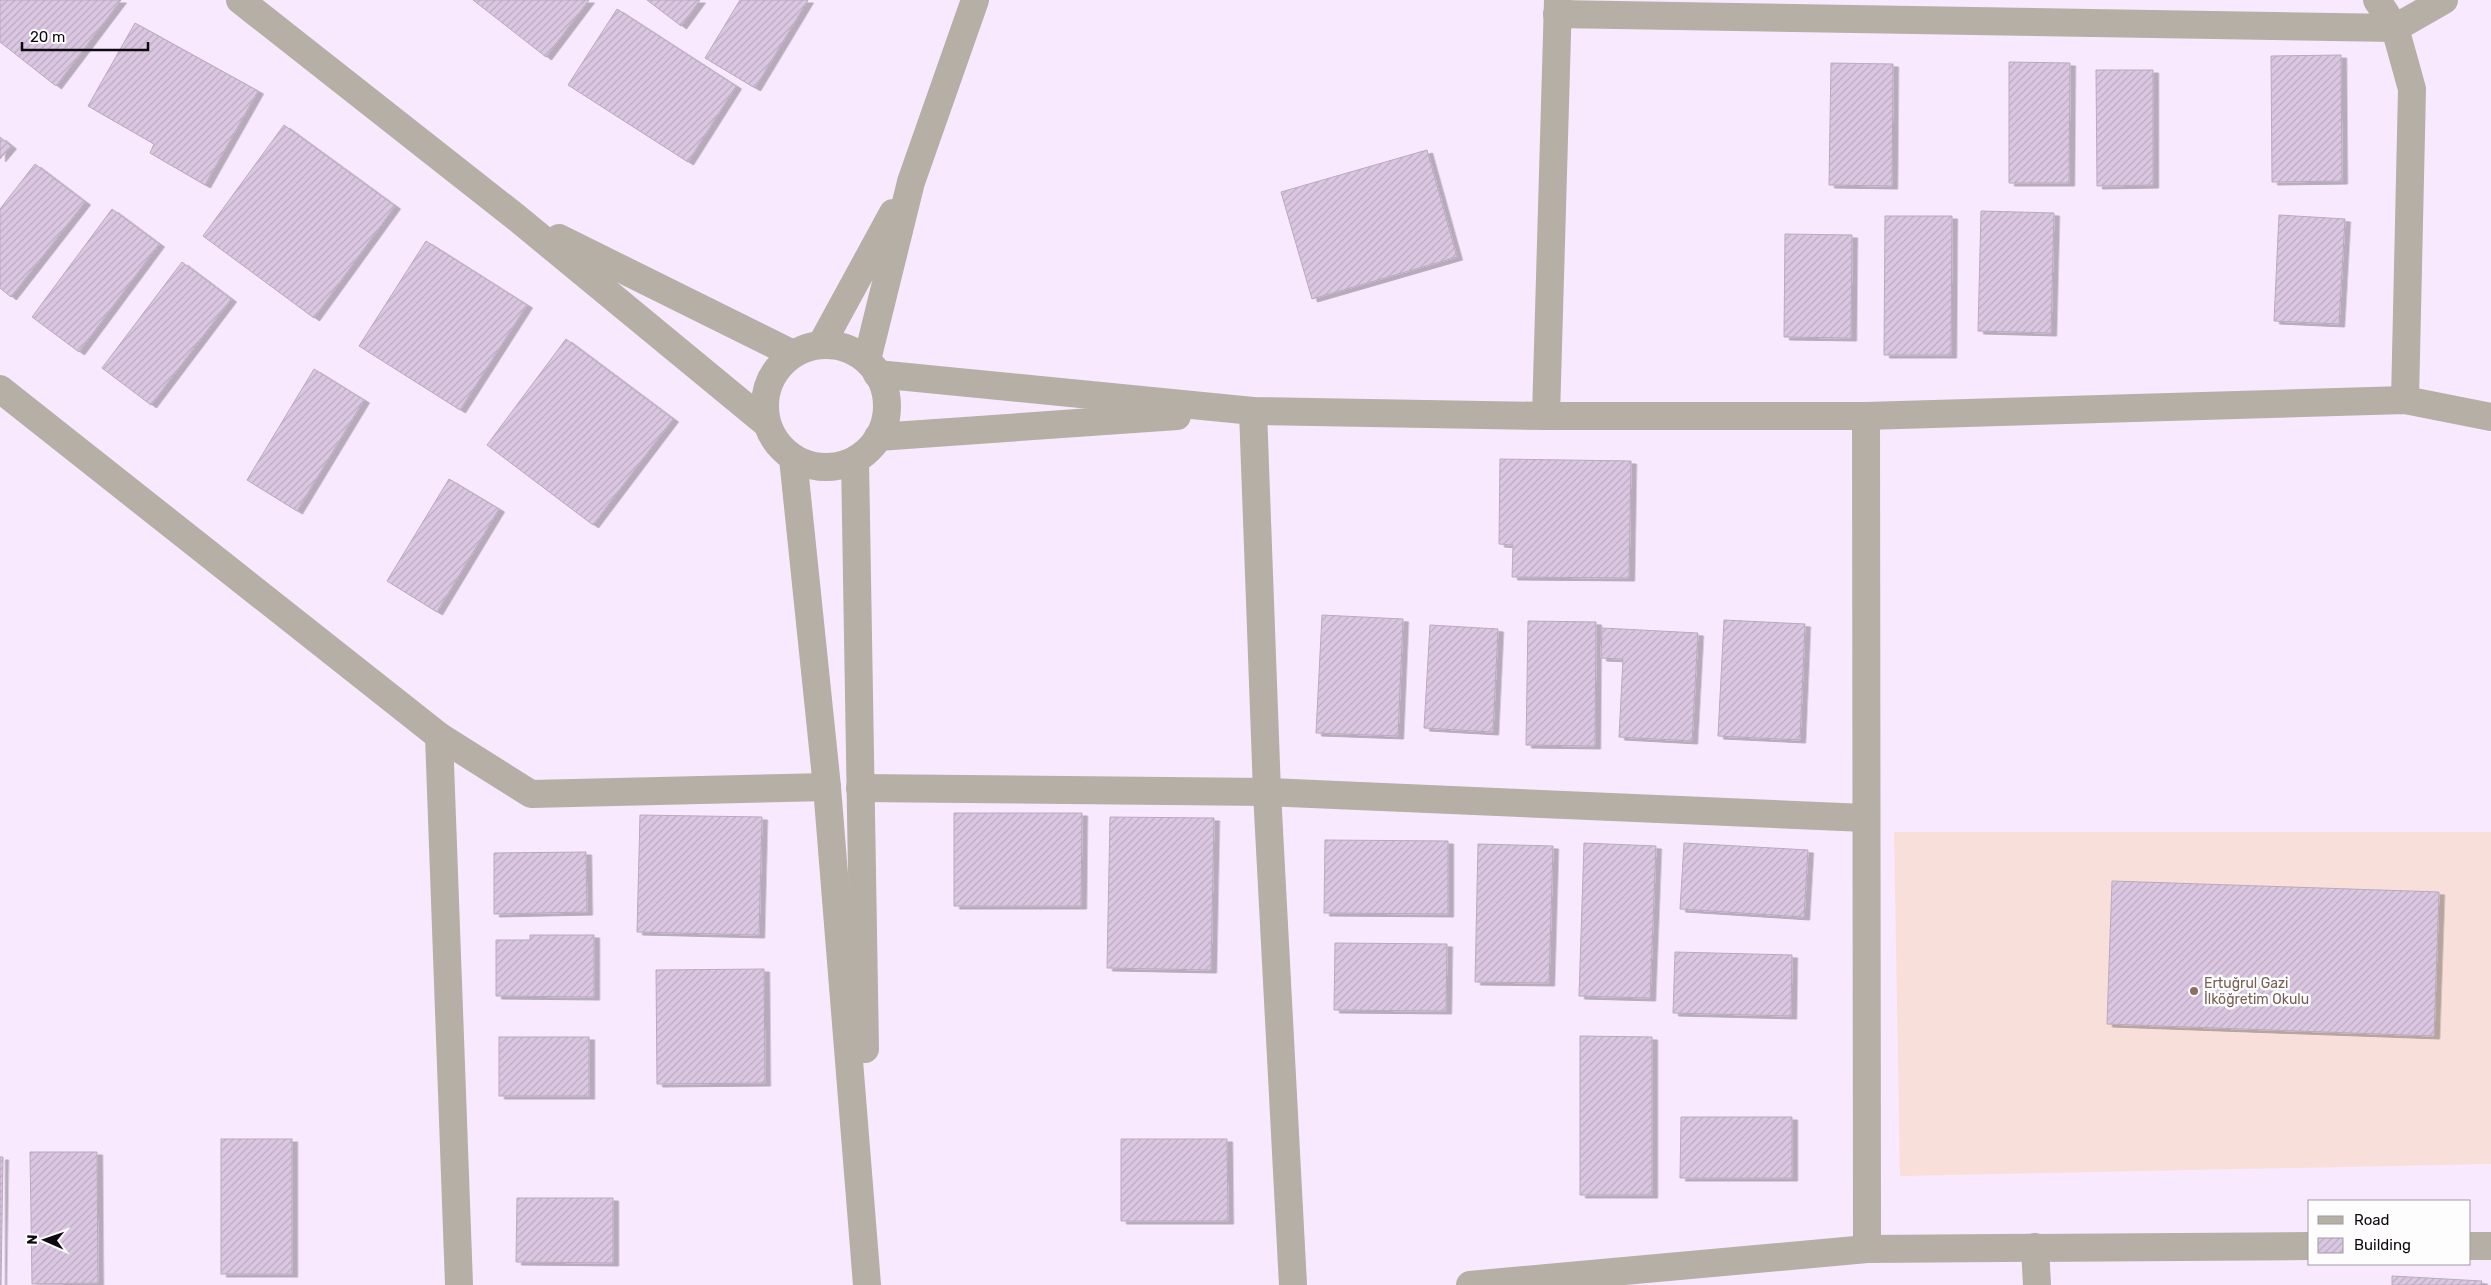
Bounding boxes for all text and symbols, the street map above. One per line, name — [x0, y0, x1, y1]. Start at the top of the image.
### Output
scale bar — [22, 20, 149, 52]
text: 20 m — [30, 28, 65, 46]
place label: Ertuğrul Gazi İlköğretim Okulu — [2204, 975, 2309, 1008]
marker: Ertuğrul Gazi İlköğretim Okulu — [2188, 985, 2200, 997]
legend — [2308, 1200, 2471, 1265]
text: Road — [2354, 1211, 2390, 1229]
north arrow — [20, 1215, 70, 1265]
text: N — [24, 1234, 41, 1245]
text: Building — [2354, 1236, 2411, 1254]

